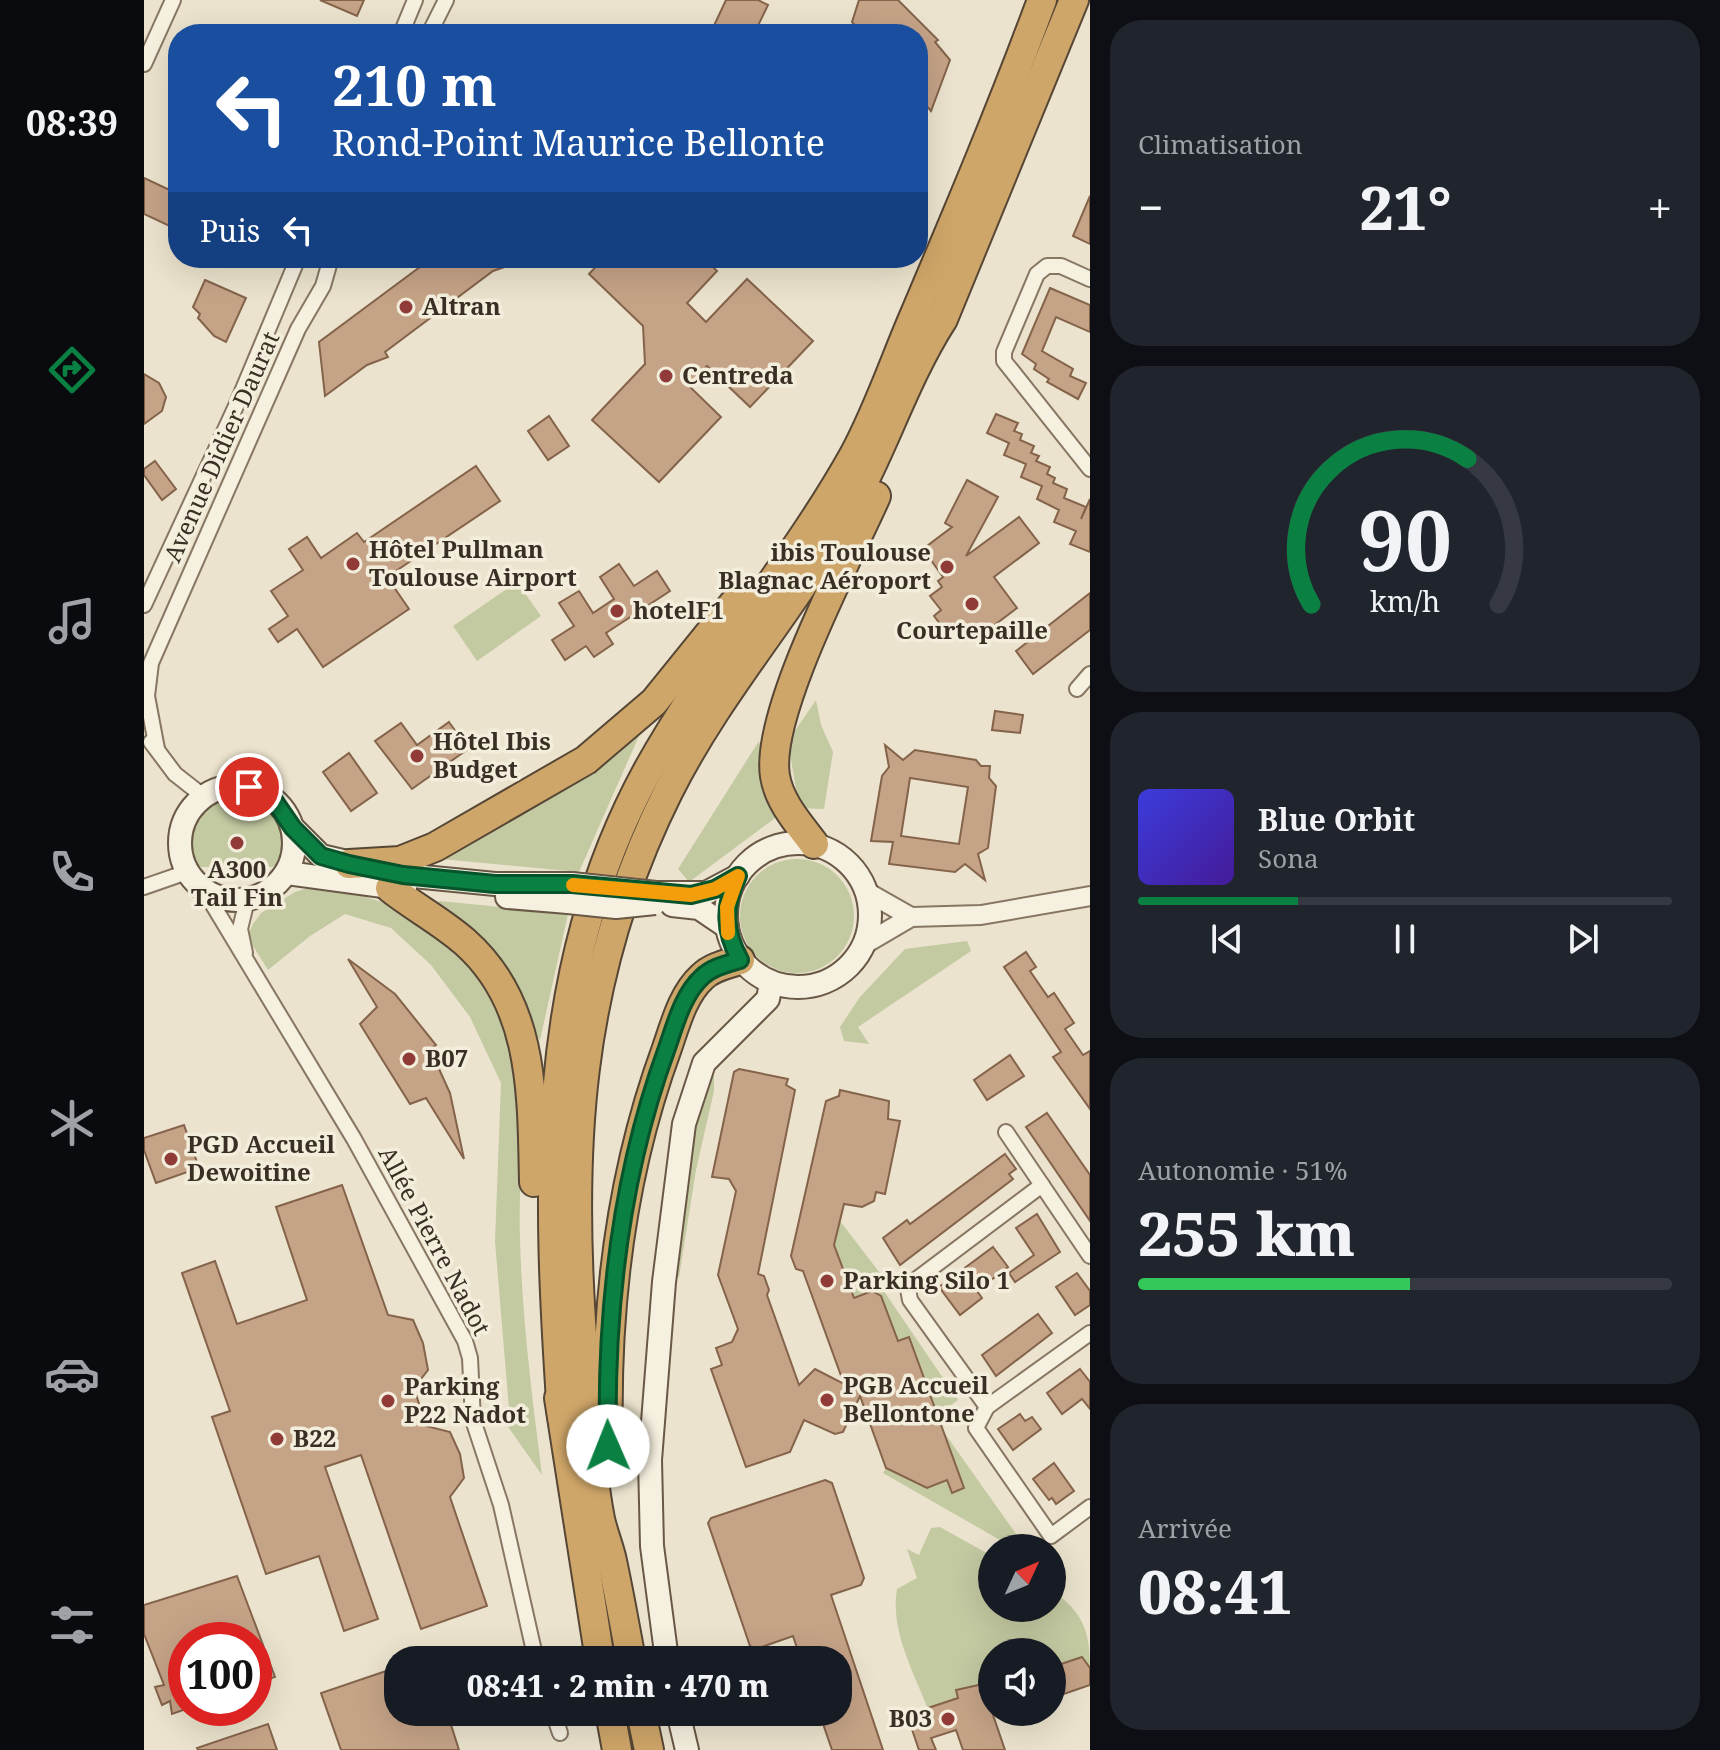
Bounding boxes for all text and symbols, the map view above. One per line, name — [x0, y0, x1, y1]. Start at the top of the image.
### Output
text: 210 m — [332, 46, 497, 122]
icon: left — [200, 56, 304, 160]
text: 08:39 — [26, 98, 118, 147]
text: Rond-Point Maurice Bellonte — [332, 118, 825, 167]
text: Climatisation — [1138, 126, 1303, 162]
text: 21° — [1359, 166, 1451, 248]
text: − — [1138, 177, 1163, 237]
text: + — [1647, 177, 1672, 237]
icon: left — [276, 208, 320, 252]
text: Puis — [200, 210, 260, 251]
place label: Altran — [422, 289, 501, 322]
marker: Altran — [397, 298, 415, 316]
street label: Avenue Didier Daurat — [155, 326, 286, 567]
icon: directions — [44, 342, 100, 398]
place label: Centreda — [682, 358, 794, 391]
marker: Centreda — [657, 367, 675, 385]
text: 90 — [1358, 482, 1452, 595]
place label: Hôtel Pullman Toulouse Airport — [369, 532, 577, 593]
place label: ibis Toulouse Blagnac Aéroport — [718, 535, 931, 596]
marker: Hôtel Pullman Toulouse Airport — [344, 555, 362, 573]
marker: ibis Toulouse Blagnac Aéroport — [938, 558, 956, 576]
text: km/h — [1370, 581, 1440, 620]
icon: music — [44, 593, 100, 649]
place label: hotelF1 — [633, 593, 724, 626]
marker: Courtepaille — [963, 595, 981, 613]
marker: hotelF1 — [608, 602, 626, 620]
place label: Courtepaille — [896, 613, 1048, 646]
place label: Hôtel Ibis Budget — [433, 724, 551, 785]
marker: Hôtel Ibis Budget — [408, 747, 426, 765]
pin — [215, 753, 283, 821]
icon: arrive — [227, 765, 271, 809]
text: Blue Orbit — [1258, 799, 1415, 840]
marker: A300 Tail Fin — [228, 834, 246, 852]
text: Sona — [1258, 840, 1319, 876]
icon: phone — [44, 844, 100, 900]
place label: A300 Tail Fin — [191, 852, 283, 913]
icon: previous — [1205, 917, 1249, 961]
icon: pause — [1383, 917, 1427, 961]
icon: next — [1561, 917, 1605, 961]
place label: B07 — [425, 1041, 468, 1074]
marker: B07 — [400, 1050, 418, 1068]
icon: climate — [44, 1095, 100, 1151]
place label: PGD Accueil Dewoitine — [187, 1127, 336, 1188]
street label: Allée Pierre Nadot — [372, 1140, 499, 1340]
marker: PGD Accueil Dewoitine — [162, 1150, 180, 1168]
text: Autonomie · 51% — [1138, 1152, 1347, 1188]
text: 255 km — [1138, 1192, 1355, 1274]
place label: Parking Silo 1 — [843, 1263, 1010, 1296]
marker: Parking Silo 1 — [818, 1272, 836, 1290]
icon: car — [44, 1346, 100, 1402]
place label: PGB Accueil Bellontone — [843, 1368, 989, 1429]
place label: Parking P22 Nadot — [404, 1369, 526, 1430]
marker: PGB Accueil Bellontone — [818, 1391, 836, 1409]
marker: Parking P22 Nadot — [379, 1392, 397, 1410]
position arrow — [566, 1404, 650, 1488]
place label: B22 — [293, 1421, 336, 1454]
marker: B22 — [268, 1430, 286, 1448]
text: Arrivée — [1138, 1510, 1232, 1546]
north arrow — [978, 1534, 1066, 1622]
map controls — [978, 1534, 1066, 1726]
text: 08:41 — [1138, 1550, 1293, 1632]
icon: filters — [44, 1597, 100, 1653]
speed limit sign: 100 — [168, 1622, 272, 1726]
button: sound — [978, 1638, 1066, 1726]
text: 08:41 · 2 min · 470 m — [467, 1665, 769, 1706]
place label: B03 — [889, 1701, 932, 1734]
marker: B03 — [939, 1710, 957, 1728]

